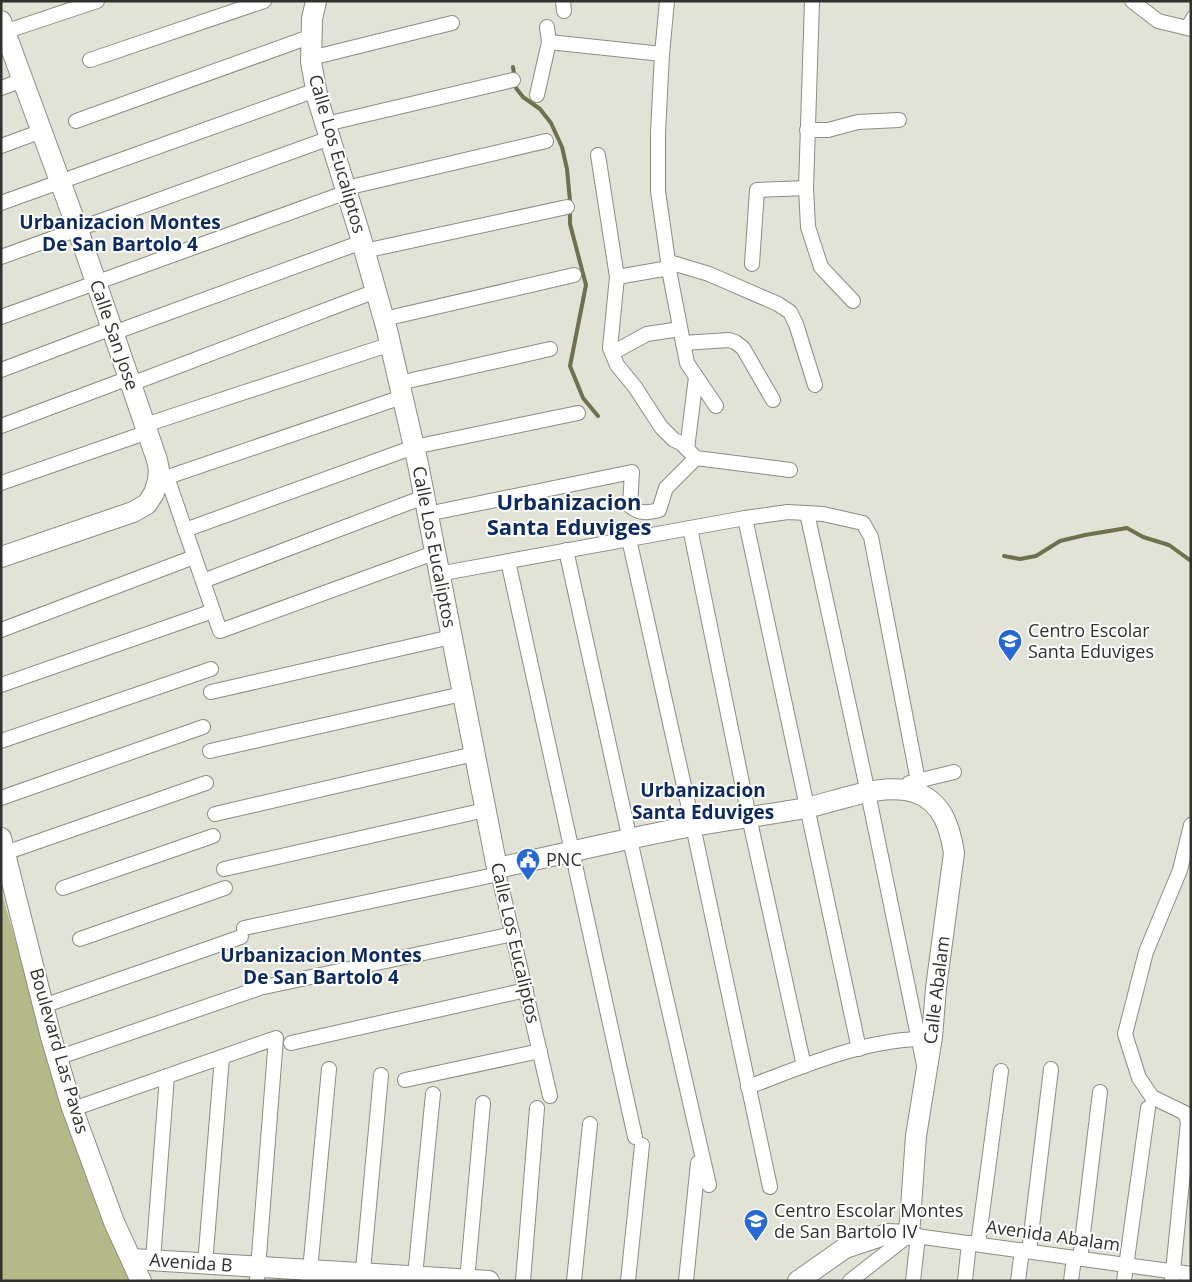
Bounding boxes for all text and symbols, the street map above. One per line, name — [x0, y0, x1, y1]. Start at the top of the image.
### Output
street label: Calle Los Eucaliptos — [304, 71, 372, 236]
district label: Urbanizacion Montes De San Bartolo 4 — [19, 209, 221, 257]
street label: Calle San Jose — [85, 276, 145, 393]
street label: Calle Los Eucaliptos — [408, 464, 462, 630]
district label: Urbanizacion Santa Eduviges — [487, 486, 651, 541]
place label: Centro Escolar Santa Eduviges — [1028, 618, 1154, 663]
school or university icon: Centro Escolar Santa Eduviges — [997, 628, 1023, 662]
district label: Urbanizacion Santa Eduviges — [632, 777, 774, 825]
public building icon: PNC — [515, 847, 541, 881]
place label: PNC — [546, 847, 582, 871]
street label: Calle Los Eucaliptos — [486, 860, 546, 1026]
street label: Calle Abalam — [917, 934, 955, 1045]
district label: Urbanizacion Montes De San Bartolo 4 — [220, 942, 422, 990]
street label: Boulevard Las Pavas — [25, 965, 95, 1136]
place label: Centro Escolar Montes de San Bartolo IV — [774, 1198, 964, 1243]
school or university icon: Centro Escolar Montes de San Bartolo IV — [743, 1208, 769, 1242]
street label: Avenida Abalam — [984, 1214, 1122, 1256]
street label: Avenida B — [149, 1247, 234, 1277]

